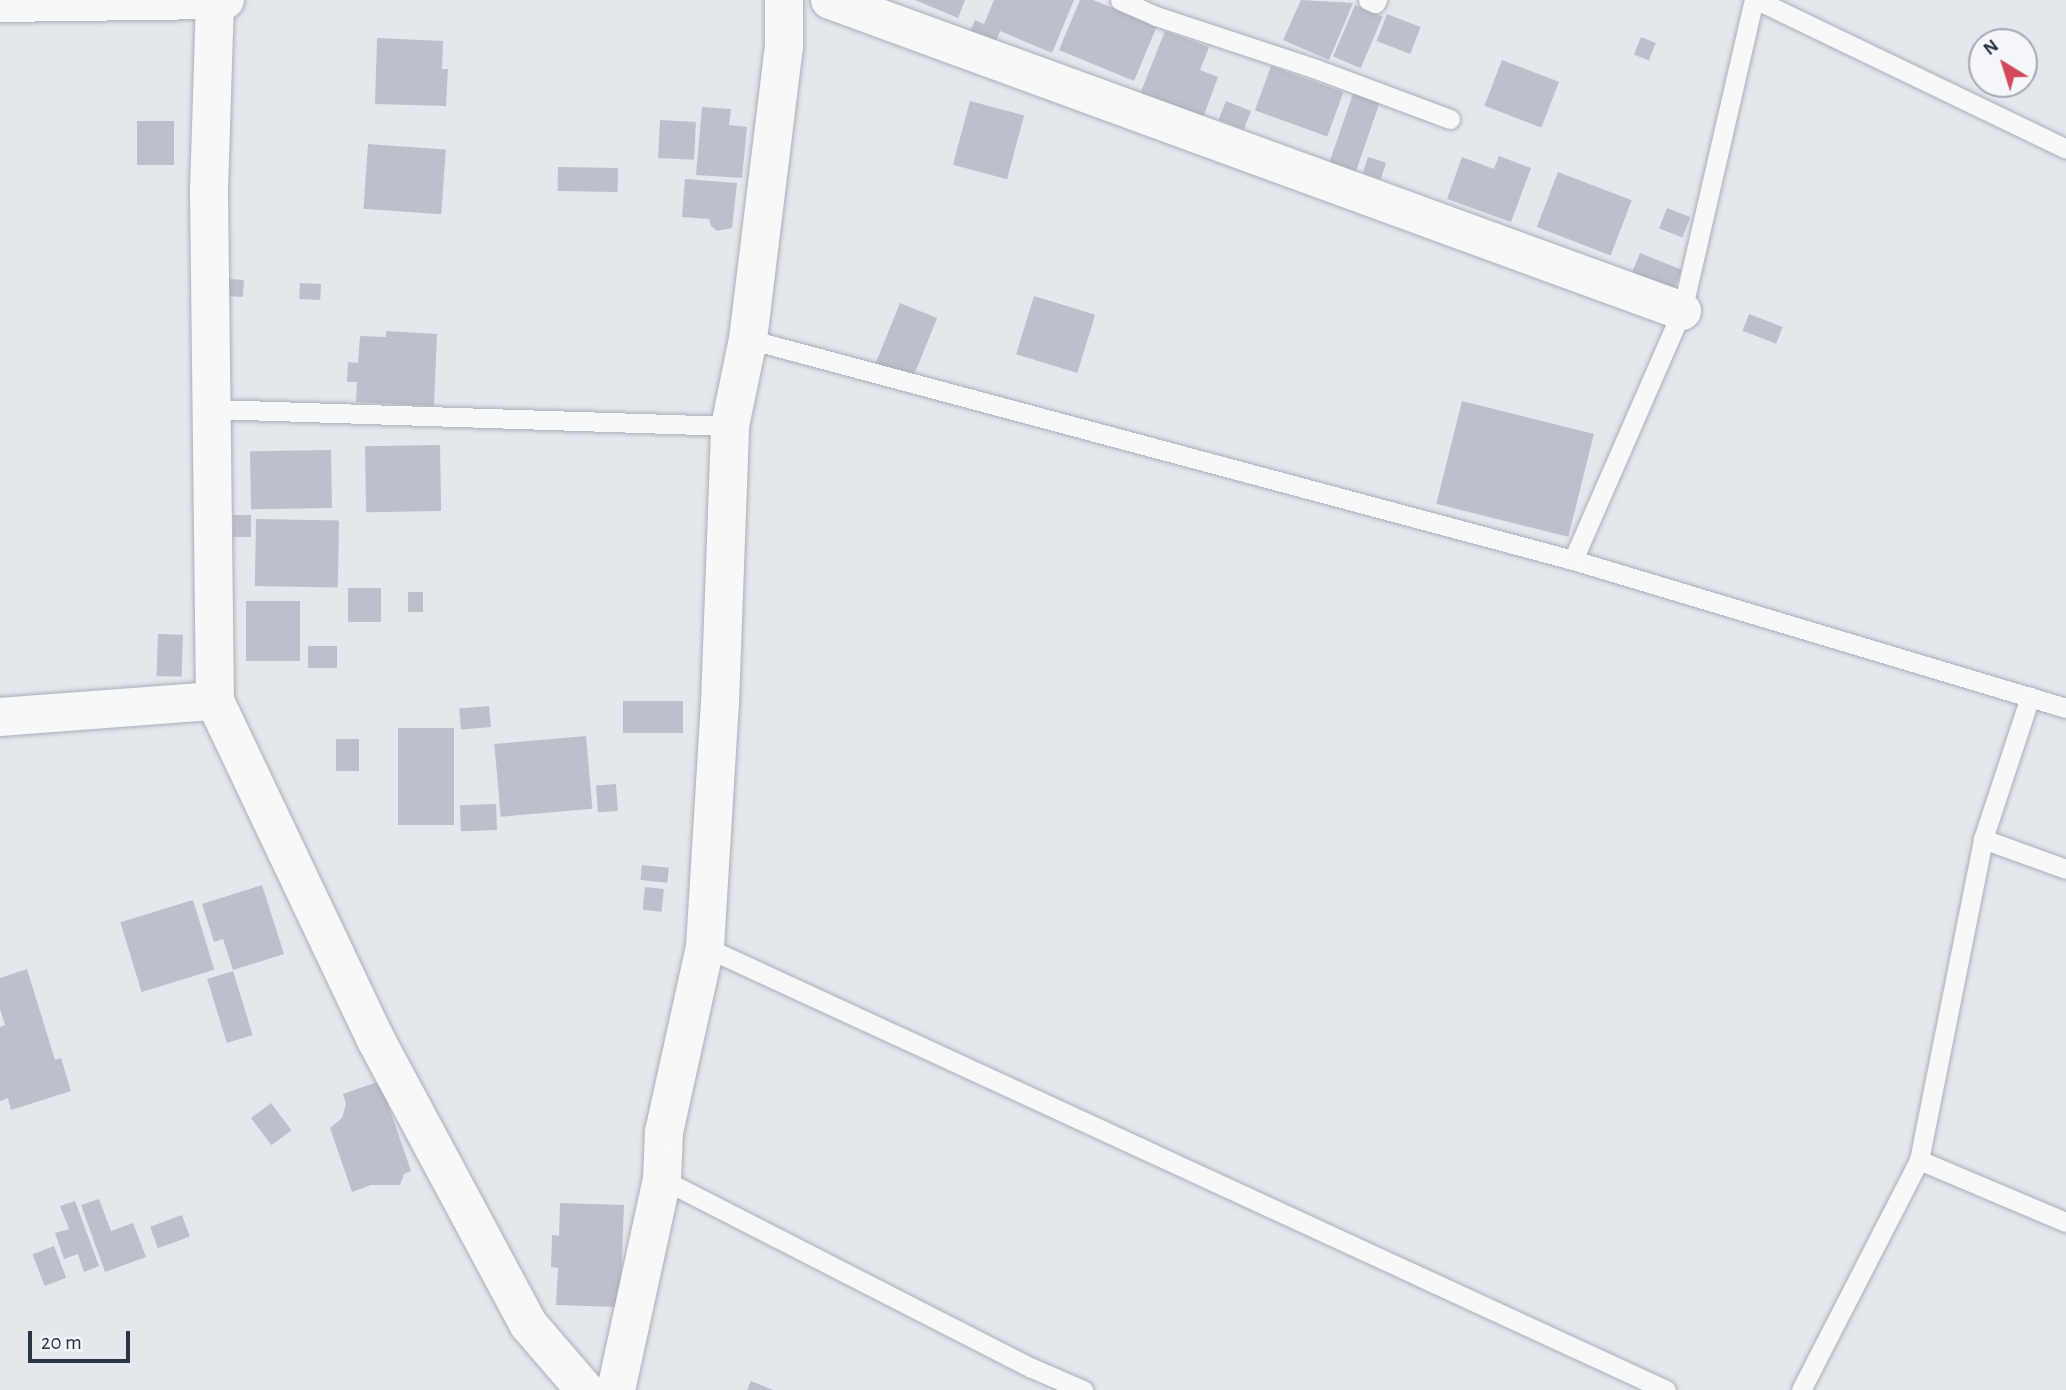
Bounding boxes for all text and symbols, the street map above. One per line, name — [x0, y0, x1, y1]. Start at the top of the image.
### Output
north arrow — [1968, 28, 2038, 98]
text: N — [1980, 36, 2002, 59]
scale bar — [32, 1316, 133, 1360]
text: 20 m — [41, 1332, 82, 1353]

